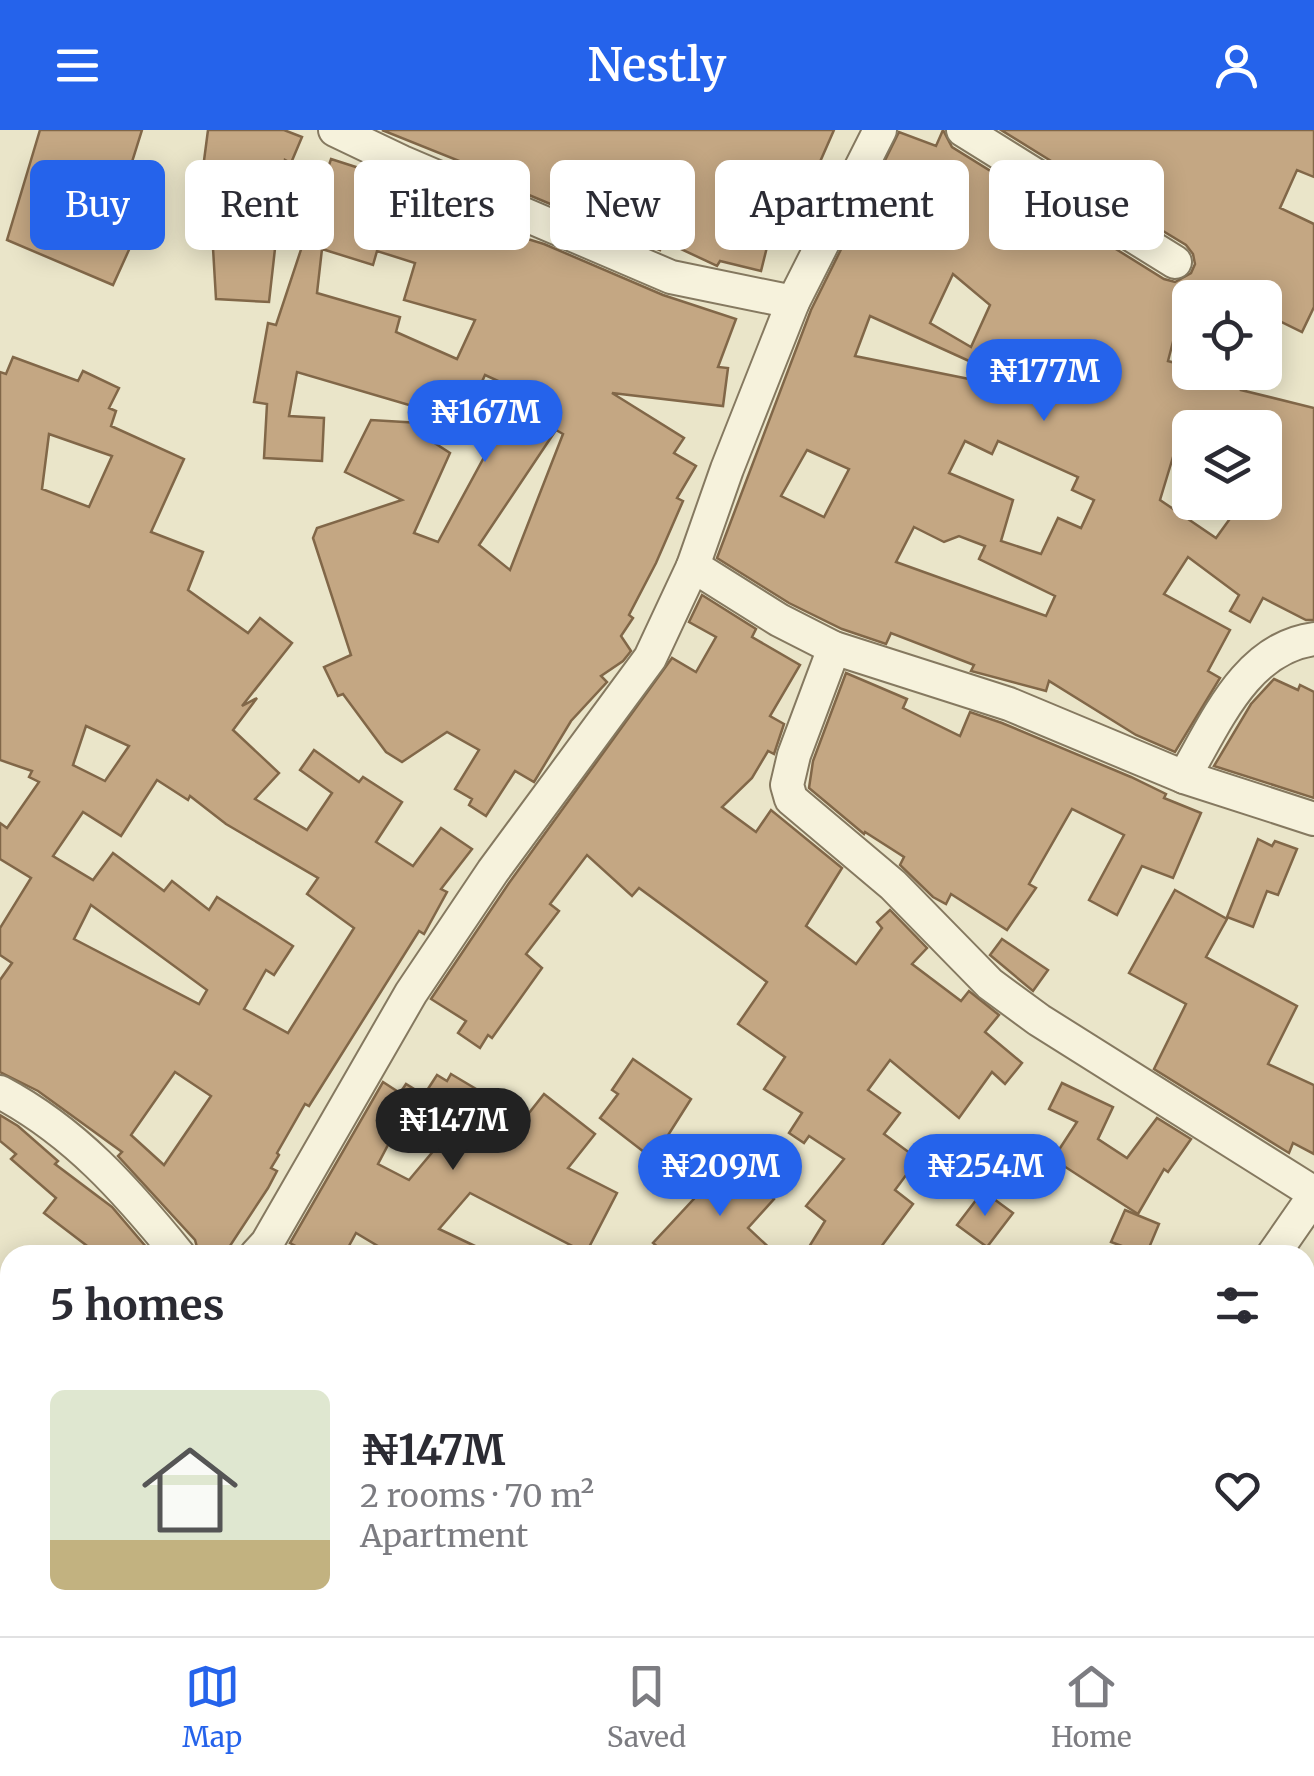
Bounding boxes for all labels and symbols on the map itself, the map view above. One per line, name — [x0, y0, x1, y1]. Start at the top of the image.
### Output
pin: ₦177M — [974, 339, 1114, 424]
pin: ₦167M — [415, 380, 555, 465]
pin: ₦147M — [383, 1088, 523, 1173]
pin: ₦209M — [650, 1134, 790, 1219]
pin: ₦254M — [915, 1134, 1055, 1219]

